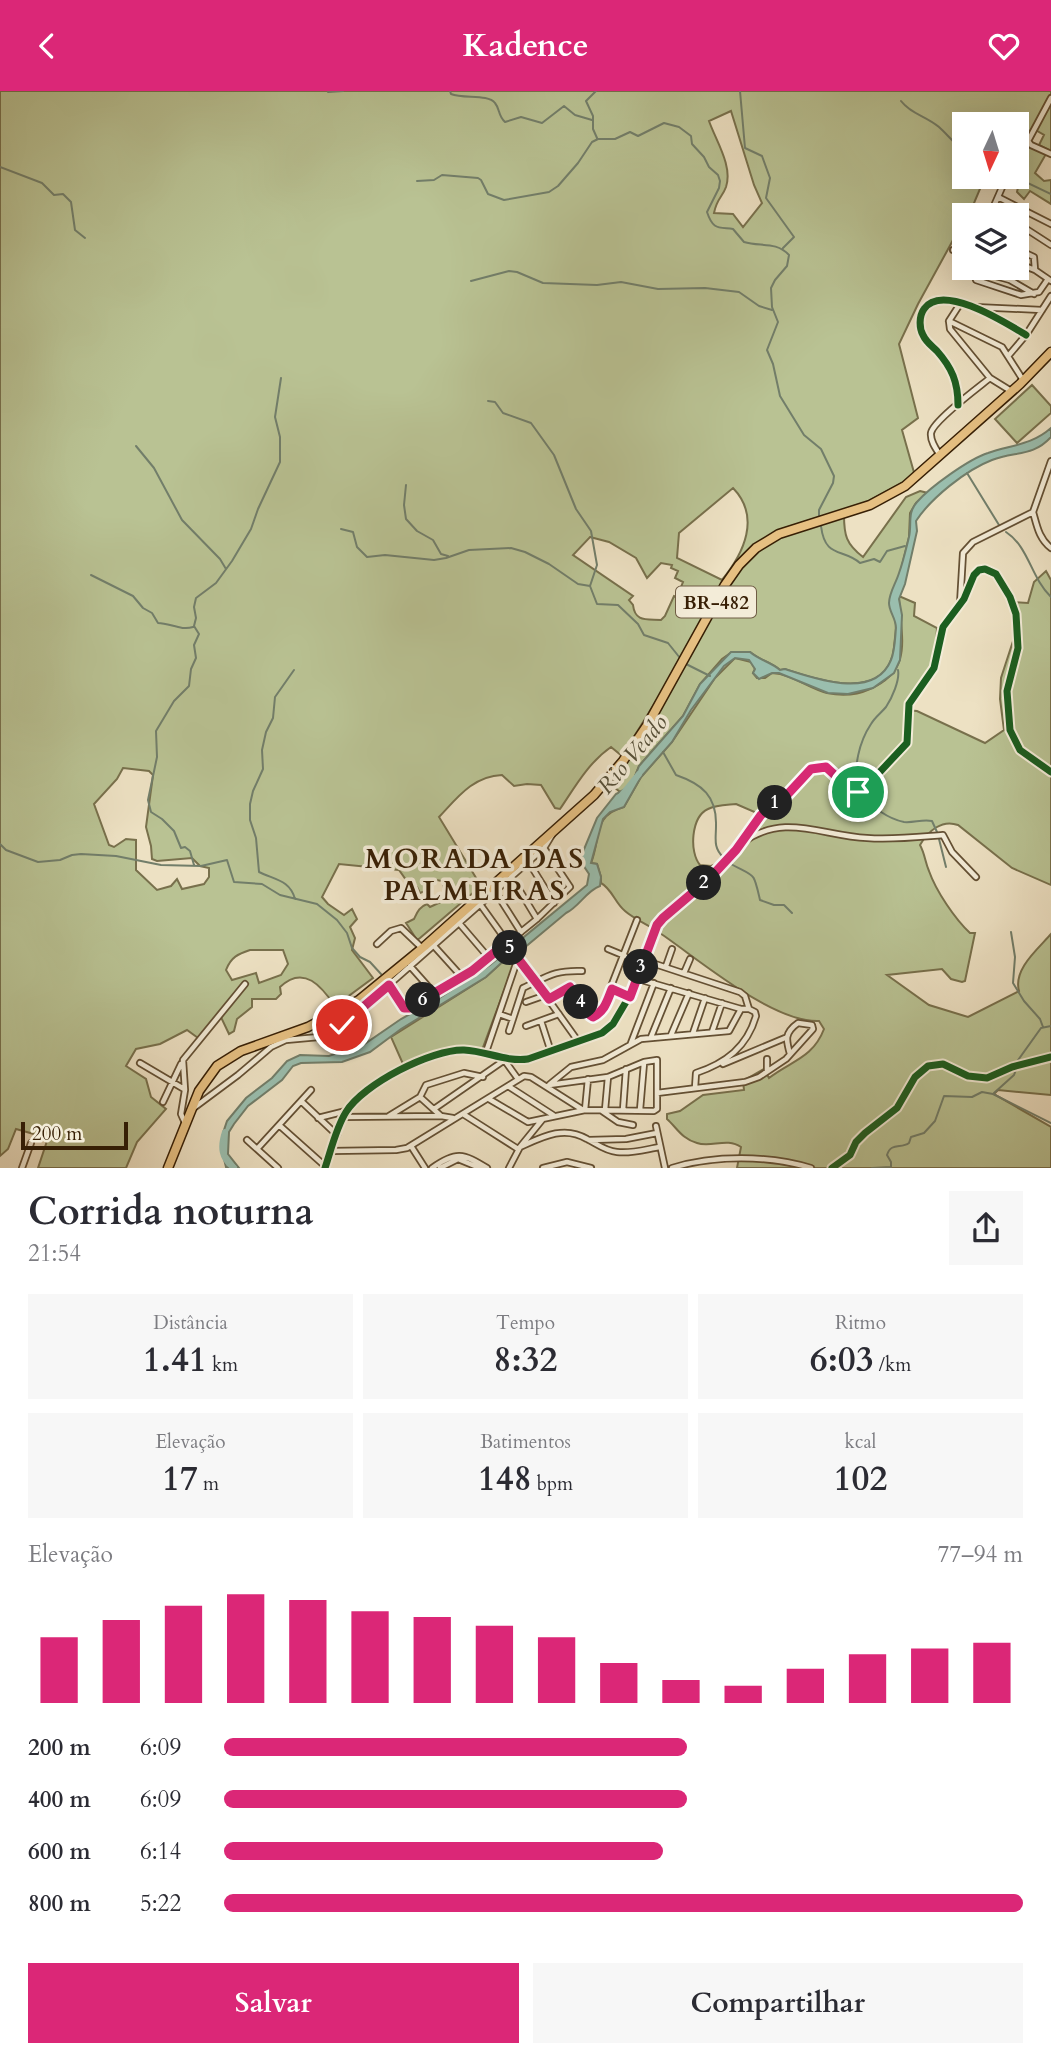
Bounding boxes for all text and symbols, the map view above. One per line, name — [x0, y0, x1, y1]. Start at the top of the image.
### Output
text: Kadence — [462, 24, 589, 68]
icon: back — [28, 27, 66, 65]
icon: heart — [985, 27, 1023, 65]
north arrow — [952, 112, 1029, 189]
map controls — [952, 112, 1029, 280]
button: layers — [952, 203, 1029, 280]
road number: BR-482 — [676, 587, 756, 617]
water label: Rio Veado — [590, 708, 675, 801]
pin — [828, 762, 888, 822]
icon: arrive — [839, 773, 877, 811]
pin: 1 — [758, 785, 792, 821]
text: 1 — [770, 789, 779, 815]
district label: MORADA DAS PALMEIRAS — [365, 840, 585, 910]
pin: 2 — [686, 865, 722, 901]
text: 2 — [699, 869, 708, 895]
pin: 5 — [492, 931, 528, 965]
text: 5 — [505, 934, 514, 960]
pin: 3 — [624, 949, 658, 985]
text: 3 — [636, 953, 645, 979]
pin: 6 — [406, 983, 440, 1017]
pin: 4 — [564, 985, 598, 1019]
text: 6 — [418, 986, 427, 1012]
text: 4 — [576, 988, 585, 1014]
pin — [312, 995, 372, 1055]
icon: check — [323, 1006, 361, 1044]
scale bar — [21, 1119, 128, 1151]
text: 200 m — [32, 1121, 82, 1147]
text: Corrida noturna — [28, 1186, 314, 1238]
button: share — [949, 1191, 1023, 1265]
text: 21:54 — [28, 1238, 81, 1269]
text: Distância — [153, 1310, 228, 1336]
text: Tempo — [496, 1310, 555, 1336]
text: Ritmo — [835, 1310, 886, 1336]
text: 1.41 — [143, 1336, 207, 1384]
text: 8:32 — [494, 1336, 557, 1384]
text: 6:03 — [810, 1336, 874, 1384]
text: km — [207, 1352, 238, 1378]
text: /km — [874, 1352, 911, 1378]
text: Elevação — [155, 1429, 226, 1455]
text: Batimentos — [480, 1429, 571, 1455]
text: kcal — [845, 1429, 876, 1455]
text: 17 — [162, 1455, 198, 1503]
text: 148 — [478, 1455, 532, 1503]
text: 102 — [834, 1455, 887, 1503]
text: m — [198, 1471, 219, 1497]
text: bpm — [532, 1471, 573, 1497]
text: Elevação — [28, 1539, 113, 1570]
text: 77–94 m — [938, 1539, 1023, 1570]
text: 200 m — [28, 1732, 91, 1763]
text: 6:09 — [140, 1732, 181, 1763]
text: 400 m — [28, 1784, 91, 1815]
text: 6:09 — [140, 1784, 181, 1815]
text: 600 m — [28, 1836, 91, 1867]
text: 6:14 — [140, 1836, 181, 1867]
text: 800 m — [28, 1888, 91, 1919]
text: 5:22 — [140, 1888, 181, 1919]
button: Salvar — [28, 1963, 519, 2043]
button: Compartilhar — [533, 1963, 1023, 2043]

